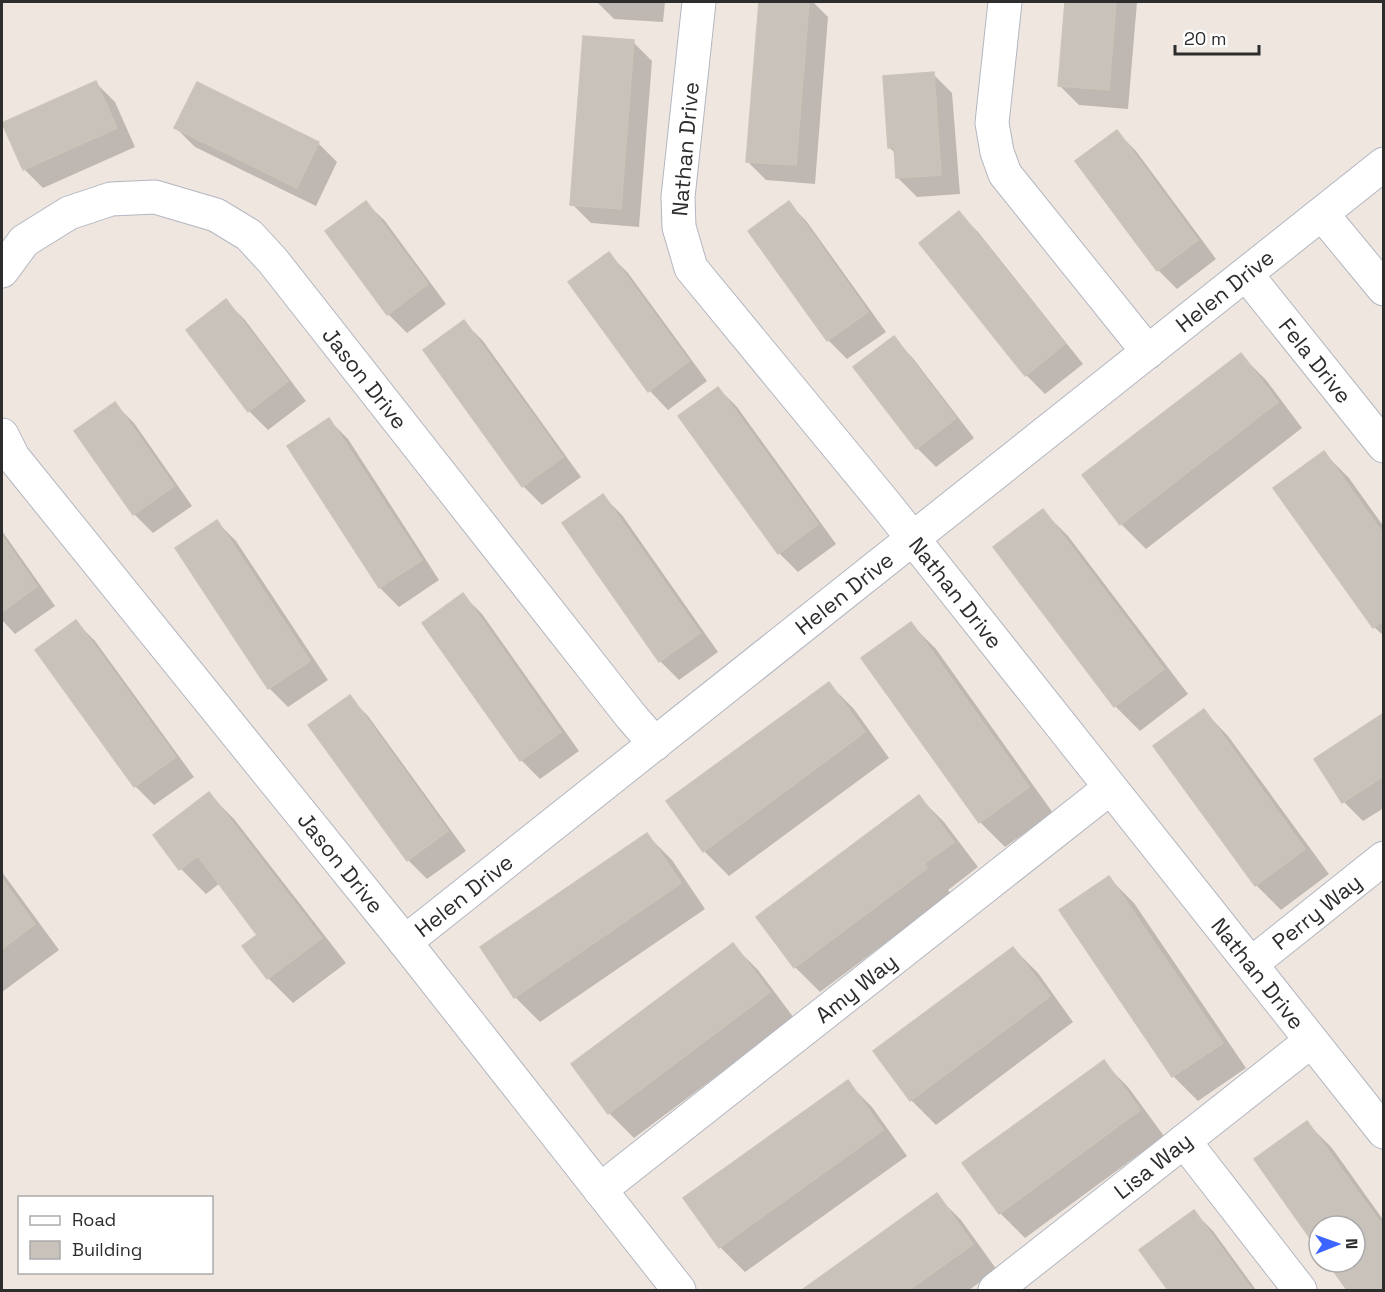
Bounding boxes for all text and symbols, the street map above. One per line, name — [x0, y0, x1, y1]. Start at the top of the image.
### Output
scale bar — [1175, 18, 1259, 56]
text: 20 m — [1184, 27, 1227, 50]
street label: Nathan Drive — [665, 81, 705, 217]
street label: Helen Drive — [1170, 243, 1280, 338]
street label: Fela Drive — [1273, 312, 1358, 409]
street label: Jason Drive — [316, 321, 414, 435]
street label: Nathan Drive — [903, 531, 1009, 654]
street label: Helen Drive — [789, 545, 899, 641]
street label: Jason Drive — [291, 806, 390, 919]
street label: Helen Drive — [409, 848, 519, 943]
street label: Perry Way — [1266, 868, 1367, 956]
street label: Nathan Drive — [1205, 912, 1311, 1035]
street label: Amy Way — [809, 947, 903, 1029]
street label: Lisa Way — [1108, 1126, 1198, 1205]
legend — [18, 1196, 213, 1274]
text: Road — [72, 1208, 116, 1231]
north arrow — [1307, 1214, 1367, 1274]
text: Building — [72, 1238, 142, 1261]
text: N — [1341, 1238, 1362, 1249]

